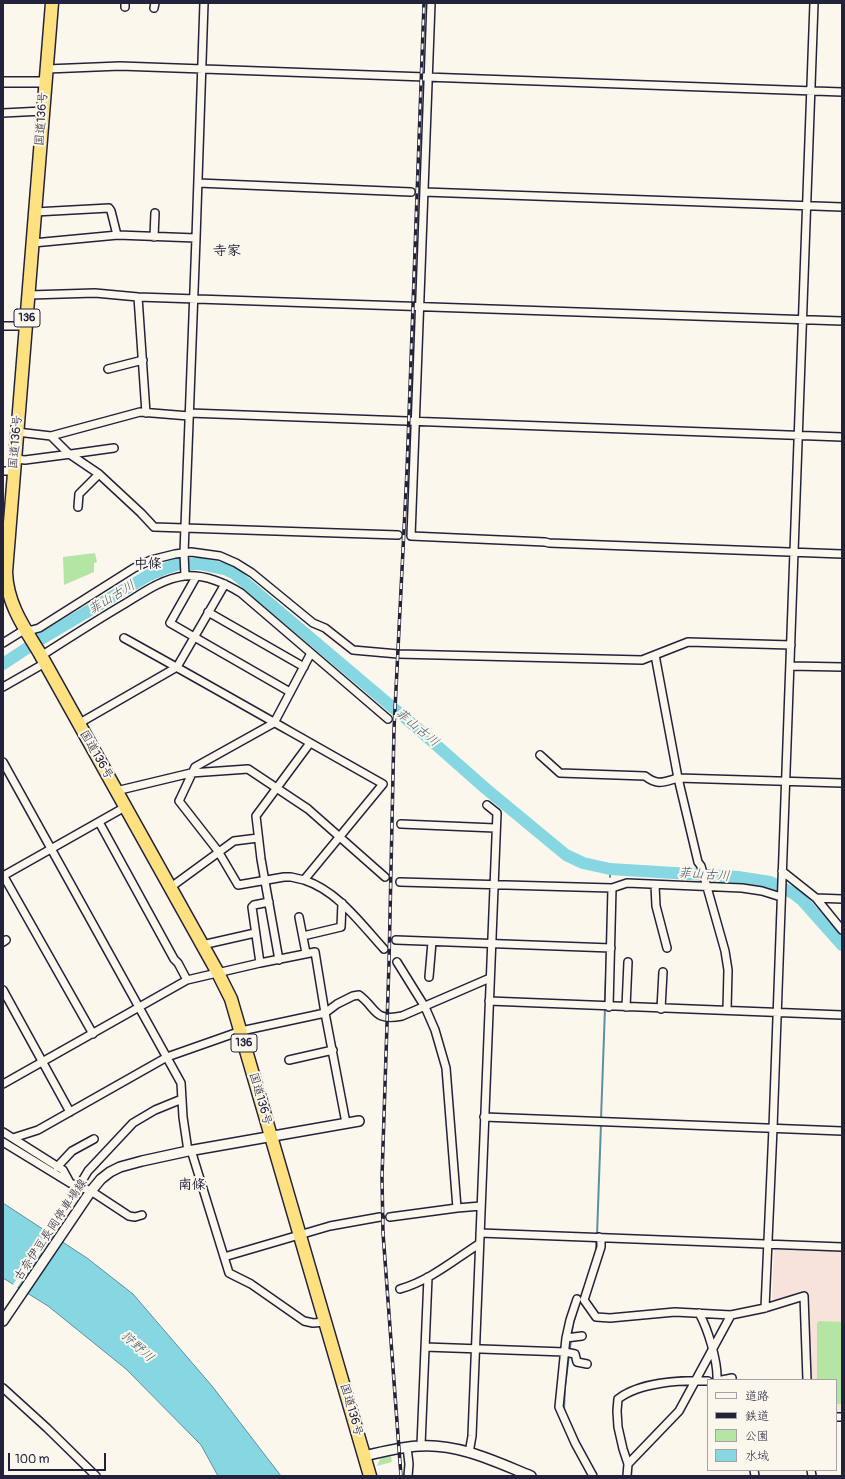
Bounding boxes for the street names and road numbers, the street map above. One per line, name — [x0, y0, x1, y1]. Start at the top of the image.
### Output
street label: 国道136号 — [33, 91, 51, 147]
road number: 136 — [14, 309, 40, 327]
street label: 国道136号 — [6, 414, 26, 470]
street label: 国道136号 — [76, 728, 116, 782]
road number: 136 — [231, 1034, 257, 1052]
street label: 国道136号 — [246, 1071, 274, 1127]
street label: 古奈伊豆長岡停車場線 — [11, 1176, 91, 1284]
street label: 国道136号 — [337, 1382, 365, 1438]

